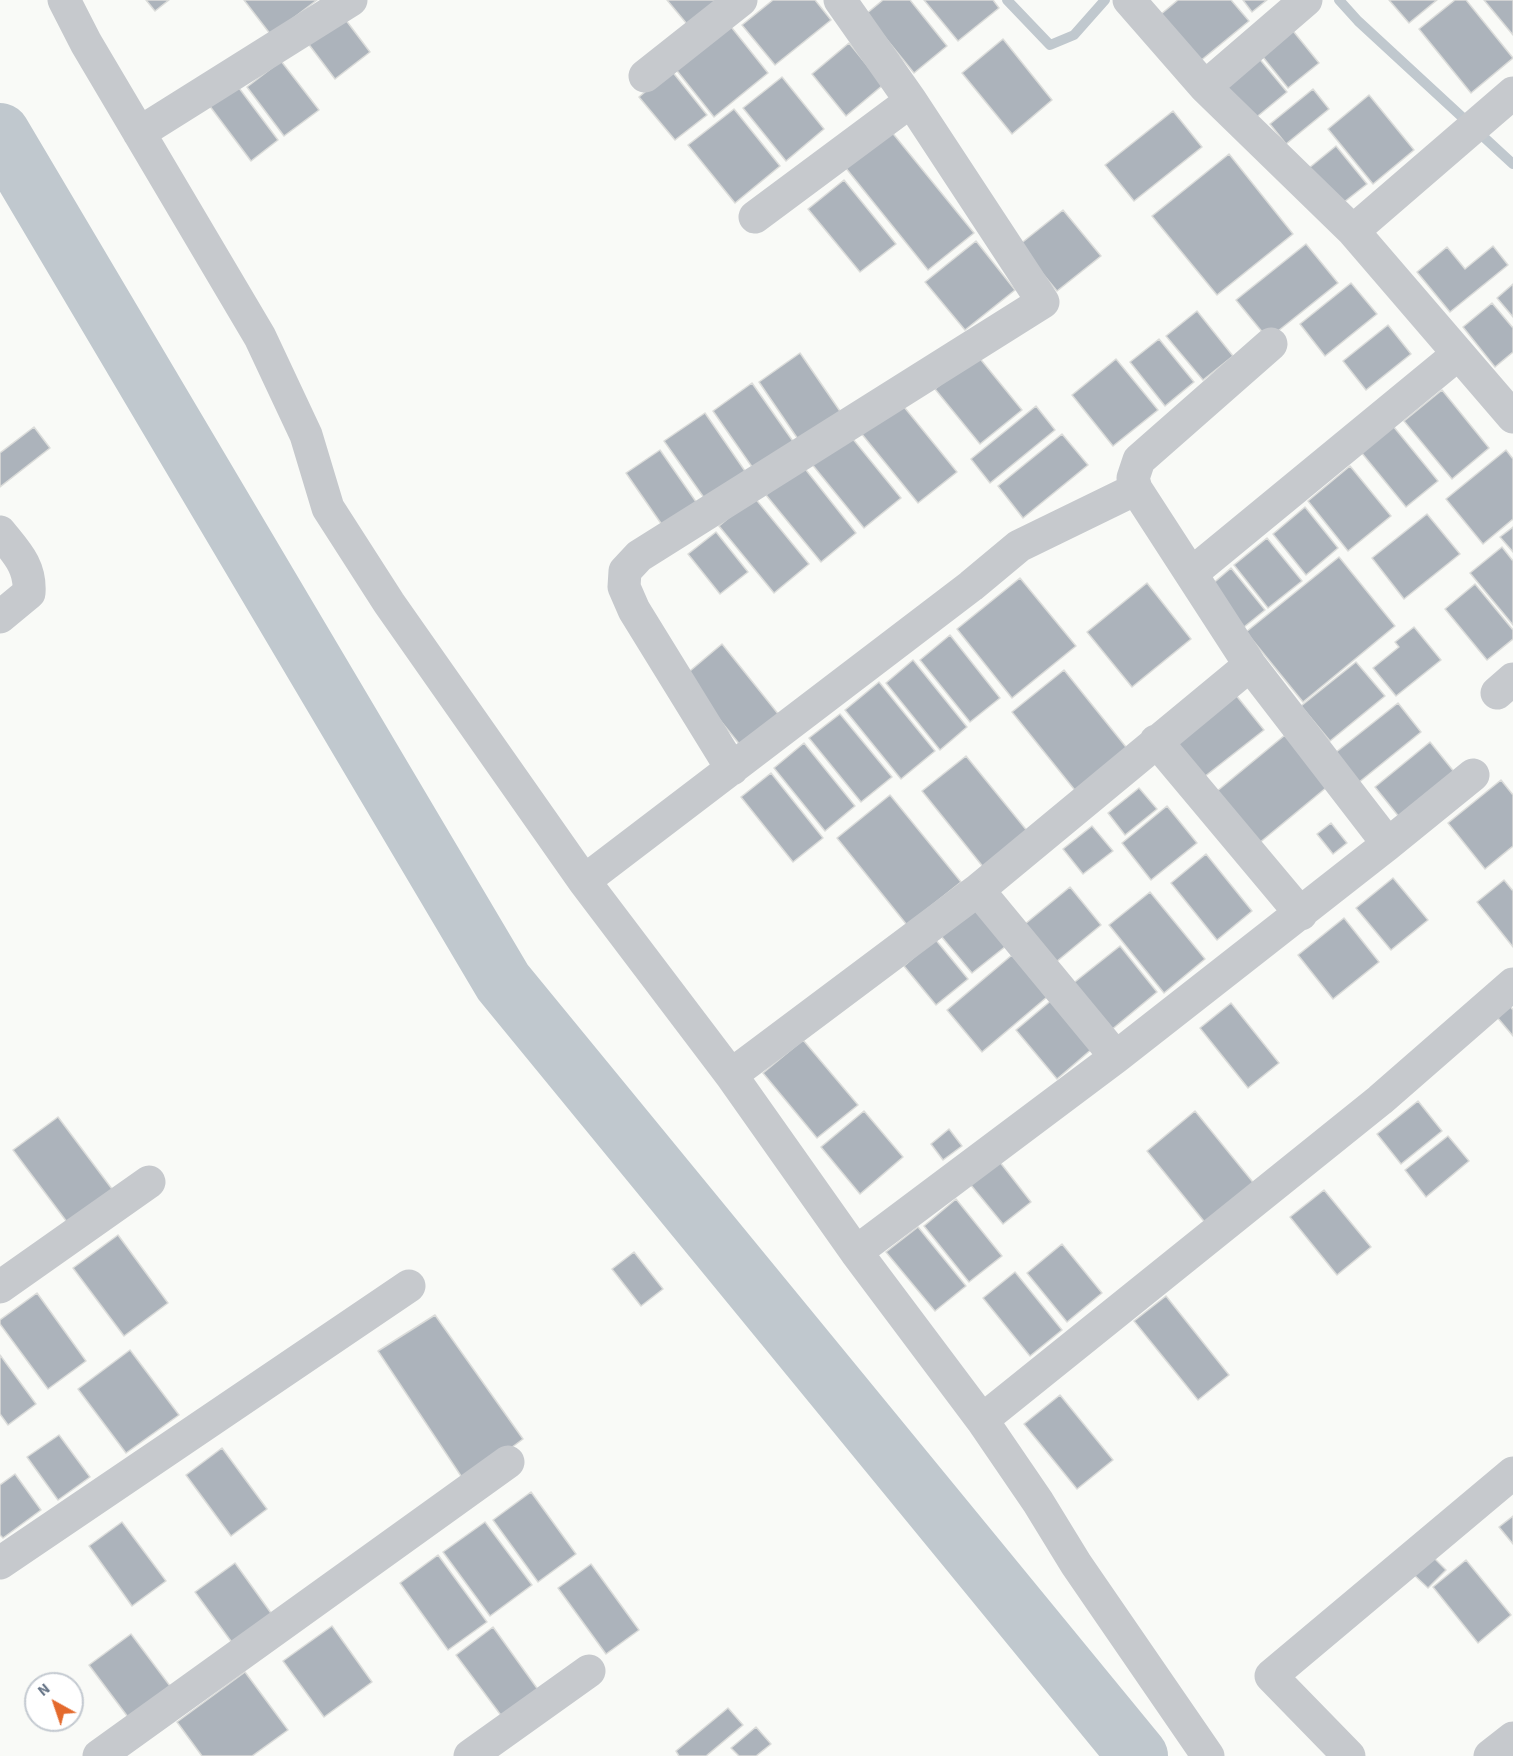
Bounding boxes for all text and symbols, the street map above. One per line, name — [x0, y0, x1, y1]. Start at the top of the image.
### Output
north arrow — [24, 1672, 84, 1732]
text: N — [33, 1678, 55, 1702]

